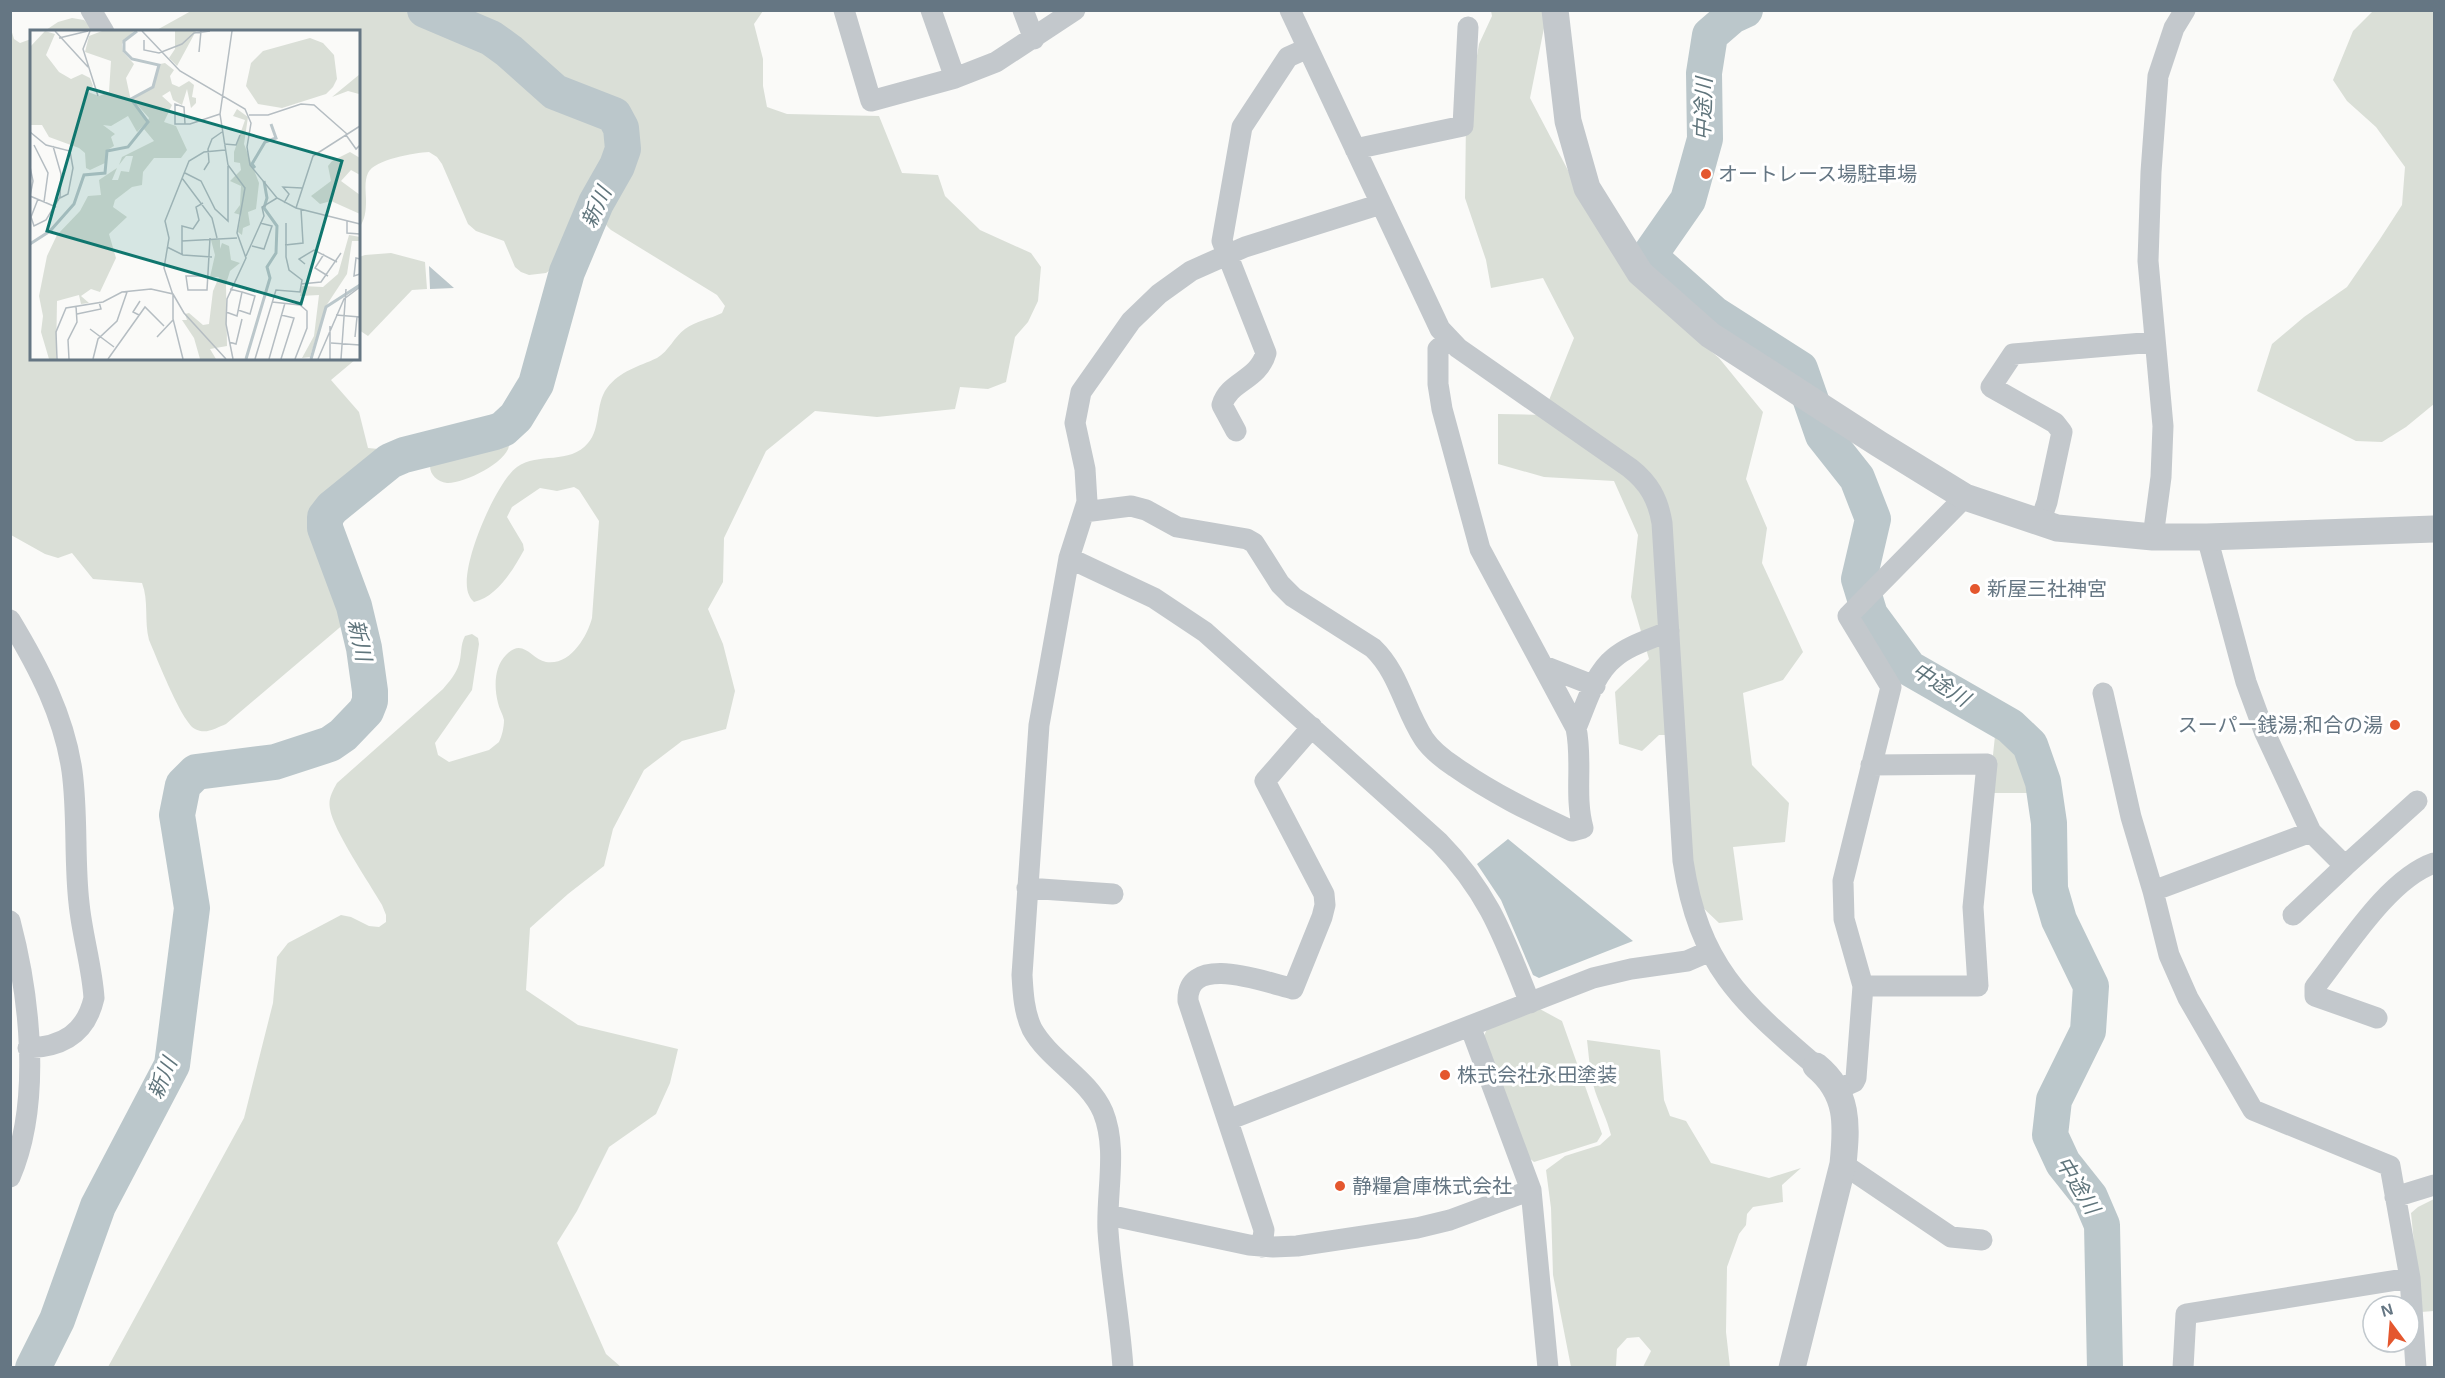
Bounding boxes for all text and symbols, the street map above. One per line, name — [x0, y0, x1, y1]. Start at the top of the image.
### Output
inset map — [30, 30, 360, 360]
water label: 中途川 — [1690, 75, 1716, 141]
place label: オートレース場駐車場 — [1718, 163, 1917, 185]
marker: オートレース場駐車場 — [1699, 167, 1713, 181]
water label: 新川 — [577, 181, 616, 231]
place label: 新屋三社神宮 — [1987, 578, 2107, 600]
marker: 新屋三社神宮 — [1968, 582, 1982, 596]
water label: 新川 — [344, 617, 376, 665]
water label: 中途川 — [1908, 658, 1976, 712]
place label: スーパー銭湯;和合の湯 — [2178, 714, 2383, 736]
marker: スーパー銭湯;和合の湯 — [2388, 718, 2402, 732]
water label: 新川 — [143, 1052, 182, 1102]
place label: 株式会社永田塗装 — [1457, 1064, 1617, 1086]
marker: 株式会社永田塗装 — [1438, 1068, 1452, 1082]
water label: 中途川 — [2052, 1152, 2105, 1220]
place label: 静糧倉庫株式会社 — [1352, 1175, 1512, 1197]
marker: 静糧倉庫株式会社 — [1333, 1179, 1347, 1193]
north arrow — [2361, 1294, 2421, 1354]
text: N — [2379, 1300, 2395, 1320]

